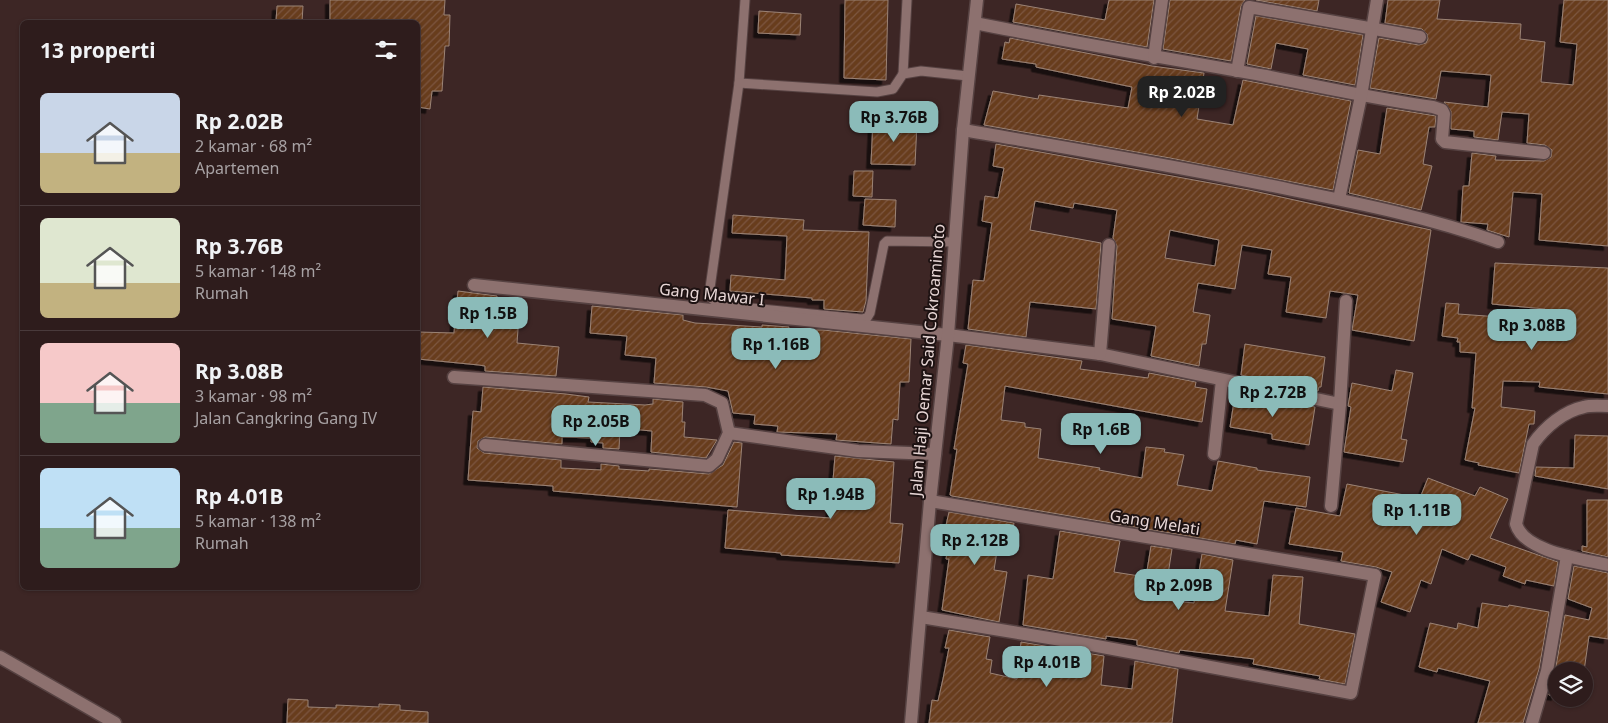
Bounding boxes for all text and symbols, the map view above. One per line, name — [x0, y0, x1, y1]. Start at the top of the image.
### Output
text: 13 properti — [40, 36, 155, 64]
icon: filters — [372, 36, 400, 64]
pin: Rp 2.02B — [1130, 76, 1234, 118]
text: Rp 2.02B — [1148, 81, 1216, 103]
pin: Rp 3.76B — [842, 100, 946, 143]
text: Rp 3.76B — [860, 106, 928, 128]
text: Rp 2.02B — [195, 107, 283, 135]
icon: home — [80, 113, 140, 173]
text: 2 kamar · 68 m² — [195, 135, 312, 157]
text: Apartemen — [195, 157, 279, 179]
street label: Jalan Haji Oemar Said Cokroaminoto — [904, 223, 950, 499]
text: Rp 3.76B — [195, 232, 283, 260]
icon: home — [80, 238, 140, 298]
text: 5 kamar · 148 m² — [195, 260, 321, 282]
street label: Gang Mawar I — [658, 278, 766, 310]
text: Rumah — [195, 282, 249, 304]
pin: Rp 1.5B — [442, 296, 534, 339]
text: Rp 1.5B — [459, 302, 517, 324]
pin: Rp 3.08B — [1480, 308, 1584, 351]
text: Rp 3.08B — [1498, 314, 1566, 336]
pin: Rp 1.16B — [724, 328, 828, 370]
text: Rp 1.16B — [742, 333, 810, 355]
text: Rp 3.08B — [195, 357, 283, 385]
icon: home — [80, 363, 140, 423]
pin: Rp 2.72B — [1221, 376, 1325, 418]
text: Rp 2.72B — [1239, 381, 1307, 403]
text: 3 kamar · 98 m² — [195, 385, 312, 407]
pin: Rp 2.05B — [544, 404, 648, 447]
text: Jalan Cangkring Gang IV — [195, 407, 377, 429]
text: Rp 2.05B — [562, 410, 630, 432]
pin: Rp 1.6B — [1055, 412, 1147, 455]
text: Rp 1.6B — [1072, 418, 1130, 440]
pin: Rp 1.94B — [779, 478, 883, 520]
text: Rp 4.01B — [195, 482, 283, 510]
text: Rp 1.94B — [797, 483, 865, 505]
icon: home — [80, 488, 140, 548]
pin: Rp 1.11B — [1365, 494, 1469, 536]
text: Rp 1.11B — [1383, 499, 1451, 521]
street label: Gang Melati — [1108, 504, 1202, 540]
text: 5 kamar · 138 m² — [195, 510, 321, 532]
pin: Rp 2.12B — [923, 524, 1027, 566]
text: Rp 2.12B — [941, 529, 1009, 551]
text: Rumah — [195, 532, 249, 554]
pin: Rp 2.09B — [1127, 568, 1231, 611]
text: Rp 2.09B — [1145, 574, 1213, 596]
pin: Rp 4.01B — [995, 646, 1099, 688]
text: Rp 4.01B — [1013, 651, 1081, 673]
map controls — [1548, 662, 1593, 707]
button: layers — [1548, 662, 1593, 707]

